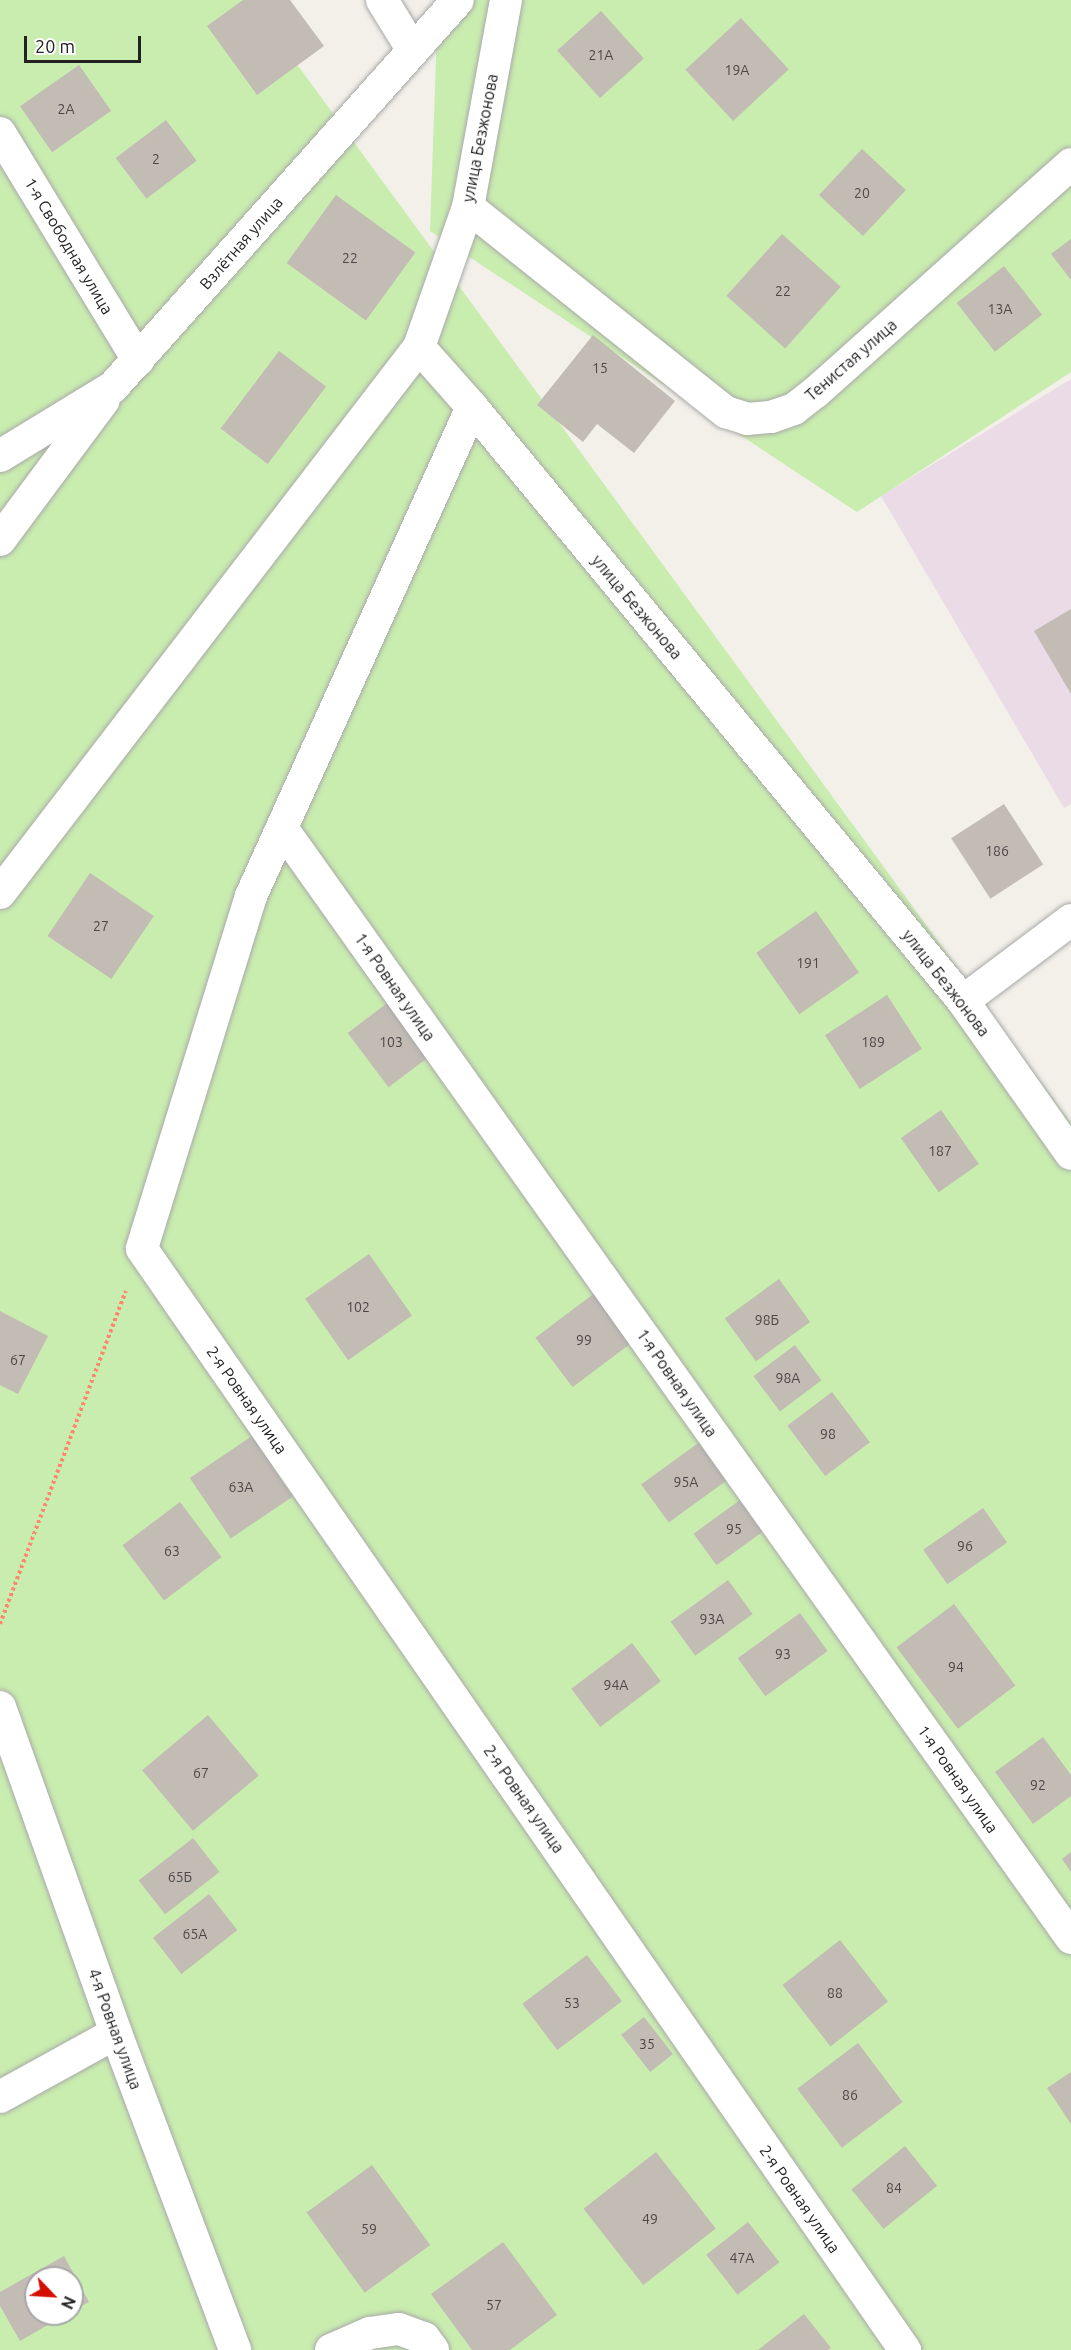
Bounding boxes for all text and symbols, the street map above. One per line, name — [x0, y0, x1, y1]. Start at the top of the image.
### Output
scale bar — [27, 24, 144, 62]
text: 20 m — [35, 36, 75, 56]
house number: 21А — [589, 47, 613, 63]
house number: 19А — [725, 62, 749, 78]
street label: улица Безжонова — [458, 72, 502, 204]
house number: 2А — [58, 101, 74, 117]
house number: 2 — [152, 151, 160, 167]
street label: 1-я Свободная улица — [21, 174, 117, 318]
house number: 20 — [854, 185, 870, 201]
street label: Взлётная улица — [195, 193, 287, 293]
house number: 22 — [342, 250, 358, 266]
house number: 22 — [775, 283, 791, 299]
house number: 13А — [988, 301, 1012, 317]
street label: Тенистая улица — [801, 315, 901, 405]
house number: 15 — [592, 360, 608, 376]
street label: улица Безжонова — [588, 551, 686, 663]
house number: 186 — [985, 843, 1009, 859]
house number: 27 — [93, 918, 109, 934]
street label: улица Безжонова — [898, 926, 994, 1040]
street label: 1-я Ровная улица — [351, 929, 439, 1045]
house number: 191 — [796, 955, 820, 971]
house number: 103 — [379, 1034, 403, 1050]
house number: 189 — [861, 1034, 885, 1050]
house number: 187 — [928, 1143, 952, 1159]
house number: 102 — [346, 1299, 370, 1315]
house number: 98Б — [755, 1312, 779, 1328]
street label: 1-я Ровная улица — [633, 1325, 721, 1441]
house number: 99 — [576, 1332, 592, 1348]
street label: 2-я Ровная улица — [203, 1342, 291, 1458]
house number: 67 — [10, 1352, 26, 1368]
house number: 98А — [776, 1370, 800, 1386]
house number: 98 — [820, 1426, 836, 1442]
house number: 95А — [674, 1474, 698, 1490]
house number: 63А — [229, 1479, 253, 1495]
house number: 95 — [726, 1521, 742, 1537]
house number: 96 — [957, 1538, 973, 1554]
house number: 63 — [164, 1543, 180, 1559]
house number: 93А — [700, 1611, 724, 1627]
house number: 93 — [775, 1646, 791, 1662]
house number: 94 — [948, 1659, 964, 1675]
house number: 94А — [604, 1677, 628, 1693]
street label: 1-я Ровная улица — [914, 1721, 1002, 1837]
street label: 2-я Ровная улица — [480, 1741, 568, 1857]
house number: 67 — [193, 1765, 209, 1781]
house number: 92 — [1030, 1777, 1046, 1793]
house number: 65Б — [168, 1869, 192, 1885]
house number: 65А — [183, 1926, 207, 1942]
street label: 4-я Ровная улица — [84, 1966, 146, 2092]
house number: 88 — [827, 1985, 843, 2001]
house number: 53 — [564, 1995, 580, 2011]
house number: 35 — [639, 2036, 655, 2052]
house number: 86 — [842, 2087, 858, 2103]
street label: 2-я Ровная улица — [756, 2141, 844, 2257]
house number: 84 — [886, 2180, 902, 2196]
house number: 49 — [642, 2211, 658, 2227]
house number: 59 — [361, 2221, 377, 2237]
house number: 47А — [730, 2250, 754, 2266]
north arrow — [24, 2266, 84, 2326]
text: N — [58, 2294, 79, 2312]
house number: 57 — [486, 2297, 502, 2313]

